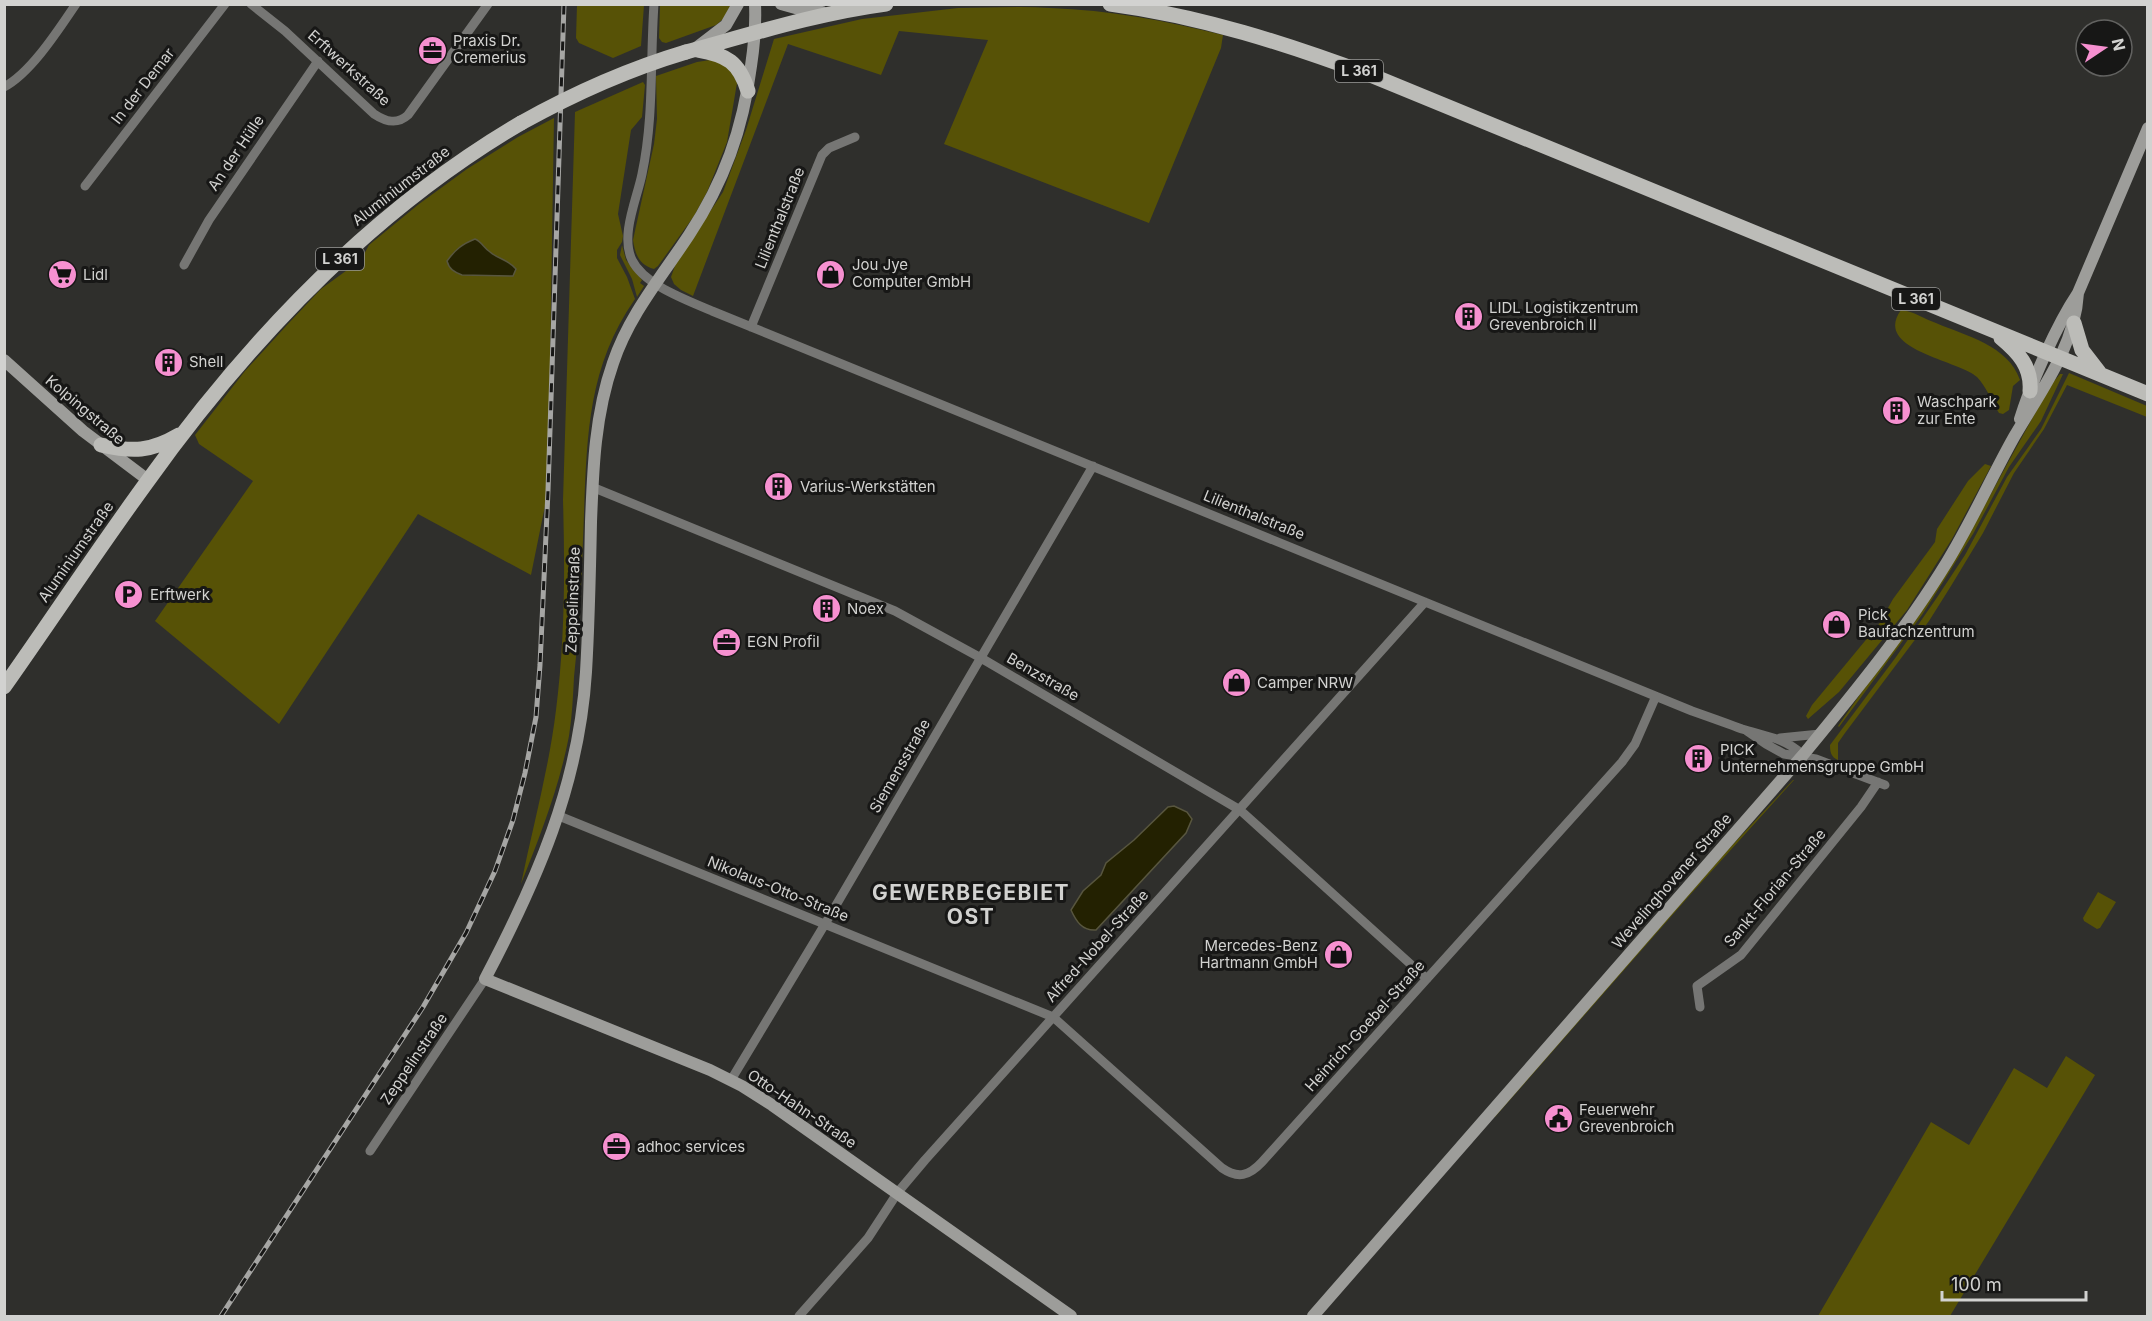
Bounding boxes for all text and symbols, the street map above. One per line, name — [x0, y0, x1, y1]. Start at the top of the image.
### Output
north arrow — [2074, 18, 2134, 78]
street label: Erftwerkstraße — [304, 26, 395, 110]
place label: Praxis Dr. Cremerius — [453, 31, 526, 67]
office icon: Praxis Dr. Cremerius — [416, 34, 448, 66]
text: N — [2107, 36, 2130, 53]
street label: In der Demar — [107, 43, 179, 128]
road number: L 361 — [1335, 60, 1383, 82]
street label: An der Hülle — [203, 111, 268, 194]
street label: Aluminiumstraße — [348, 141, 453, 230]
street label: Lilienthalstraße — [751, 164, 809, 271]
road number: L 361 — [316, 248, 364, 270]
place label: Jou Jye Computer GmbH — [852, 255, 971, 291]
shop icon: Jou Jye Computer GmbH — [815, 258, 847, 290]
supermarket icon: Lidl — [46, 259, 78, 291]
place label: Lidl — [83, 265, 108, 284]
road number: L 361 — [1892, 288, 1940, 310]
place label: LIDL Logistikzentrum Grevenbroich II — [1489, 298, 1638, 334]
building icon: LIDL Logistikzentrum Grevenbroich II — [1452, 301, 1484, 333]
building icon: Shell — [152, 346, 184, 378]
place label: Shell — [189, 352, 224, 371]
street label: Kolpingstraße — [42, 371, 129, 448]
place label: Waschpark zur Ente — [1917, 392, 1997, 428]
building icon: Waschpark zur Ente — [1880, 395, 1912, 427]
building icon: Varius-Werkstätten — [763, 471, 795, 503]
place label: Varius-Werkstätten — [800, 477, 936, 496]
street label: Lilienthalstraße — [1201, 486, 1308, 544]
street label: Aluminiumstraße — [34, 498, 118, 606]
street label: Zeppelinstraße — [561, 547, 584, 653]
parking icon: Erftwerk — [113, 579, 145, 611]
place label: Erftwerk — [150, 585, 211, 604]
building icon: Noex — [810, 593, 842, 625]
place label: Noex — [847, 599, 884, 618]
place label: Pick Baufachzentrum — [1858, 605, 1975, 641]
shop icon: Pick Baufachzentrum — [1821, 608, 1853, 640]
office icon: EGN Profil — [710, 626, 742, 658]
place label: EGN Profil — [747, 632, 820, 651]
street label: Benzstraße — [1004, 648, 1083, 705]
shop icon: Camper NRW — [1220, 667, 1252, 699]
place label: Camper NRW — [1257, 673, 1353, 692]
street label: Siemensstraße — [865, 715, 934, 816]
place label: PICK Unternehmensgruppe GmbH — [1720, 740, 1924, 776]
building icon: PICK Unternehmensgruppe GmbH — [1683, 743, 1715, 775]
street label: Wevelinghovener Straße — [1608, 809, 1736, 952]
street label: Sankt-Florian-Straße — [1720, 825, 1830, 951]
street label: Nikolaus-Otto-Straße — [705, 851, 852, 926]
district label: GEWERBEGEBIET OST — [872, 880, 1070, 929]
street label: Alfred-Nobel-Straße — [1041, 885, 1152, 1006]
place label: Mercedes-Benz Hartmann GmbH — [1199, 936, 1318, 972]
shop icon: Mercedes-Benz Hartmann GmbH — [1323, 939, 1355, 971]
street label: Heinrich-Goebel-Straße — [1301, 956, 1429, 1095]
street label: Zeppelinstraße — [376, 1009, 451, 1108]
street label: Otto-Hahn-Straße — [744, 1065, 860, 1152]
place label: Feuerwehr Grevenbroich — [1579, 1100, 1674, 1136]
public building icon: Feuerwehr Grevenbroich — [1542, 1103, 1574, 1135]
office icon: adhoc services — [600, 1131, 632, 1163]
place label: adhoc services — [637, 1137, 745, 1156]
scale bar — [1942, 1264, 2086, 1302]
text: 100 m — [1951, 1274, 2002, 1295]

